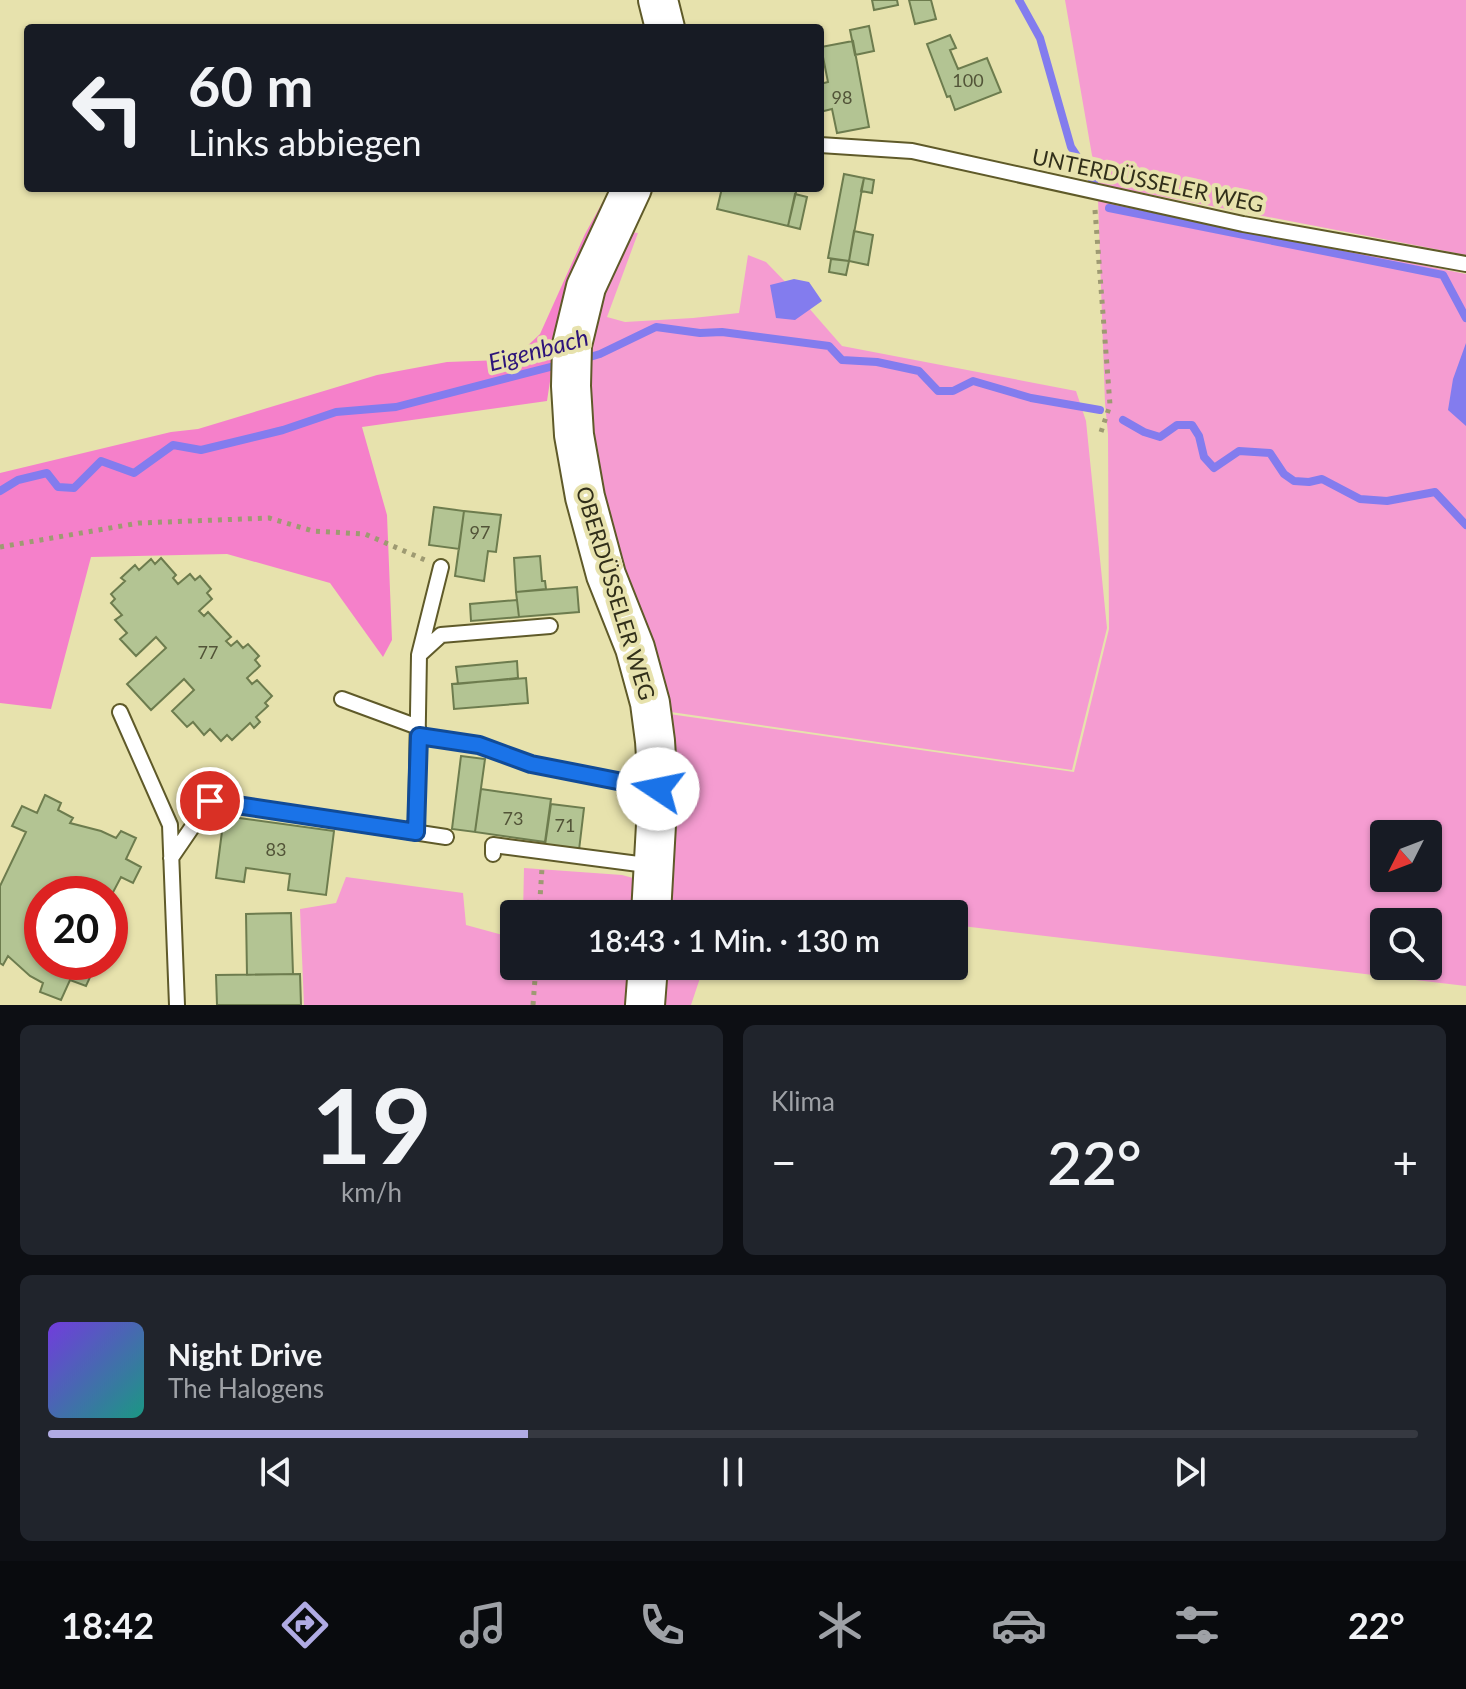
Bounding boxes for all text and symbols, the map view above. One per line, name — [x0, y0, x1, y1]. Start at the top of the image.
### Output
text: 60 m — [188, 52, 313, 119]
icon: left — [56, 56, 160, 160]
house number: 100 — [952, 69, 984, 91]
house number: 98 — [832, 86, 852, 108]
text: Links abbiegen — [188, 120, 422, 164]
street label: UNTERDÜSSELER WEG — [1030, 142, 1266, 218]
water label: Eigenbach — [485, 322, 591, 376]
street label: OBERDÜSSELER WEG — [571, 483, 661, 703]
house number: 97 — [470, 521, 490, 543]
house number: 77 — [198, 641, 218, 663]
position arrow — [616, 747, 700, 831]
pin — [176, 767, 244, 835]
icon: arrive — [188, 779, 232, 823]
house number: 73 — [503, 807, 523, 829]
house number: 71 — [555, 814, 575, 836]
north arrow — [1370, 820, 1442, 892]
map controls — [1370, 820, 1442, 980]
house number: 83 — [266, 838, 286, 860]
speed limit sign: 20 — [24, 876, 128, 980]
button: search — [1370, 908, 1442, 980]
text: 18:43 · 1 Min. · 130 m — [588, 922, 880, 958]
text: 19 — [311, 1061, 432, 1186]
text: Klima — [771, 1085, 835, 1117]
text: 22° — [1047, 1126, 1142, 1198]
text: − — [771, 1136, 797, 1188]
text: + — [1392, 1136, 1418, 1188]
text: km/h — [341, 1176, 402, 1208]
text: Night Drive — [168, 1336, 322, 1372]
text: The Halogens — [168, 1372, 324, 1404]
icon: previous — [254, 1450, 298, 1494]
icon: pause — [711, 1450, 755, 1494]
icon: next — [1168, 1450, 1212, 1494]
icon: directions — [277, 1597, 333, 1653]
icon: music — [455, 1597, 511, 1653]
icon: phone — [634, 1597, 690, 1653]
icon: climate — [812, 1597, 868, 1653]
icon: car — [991, 1597, 1047, 1653]
icon: filters — [1169, 1597, 1225, 1653]
text: 18:42 — [61, 1603, 154, 1647]
text: 22° — [1348, 1603, 1405, 1647]

